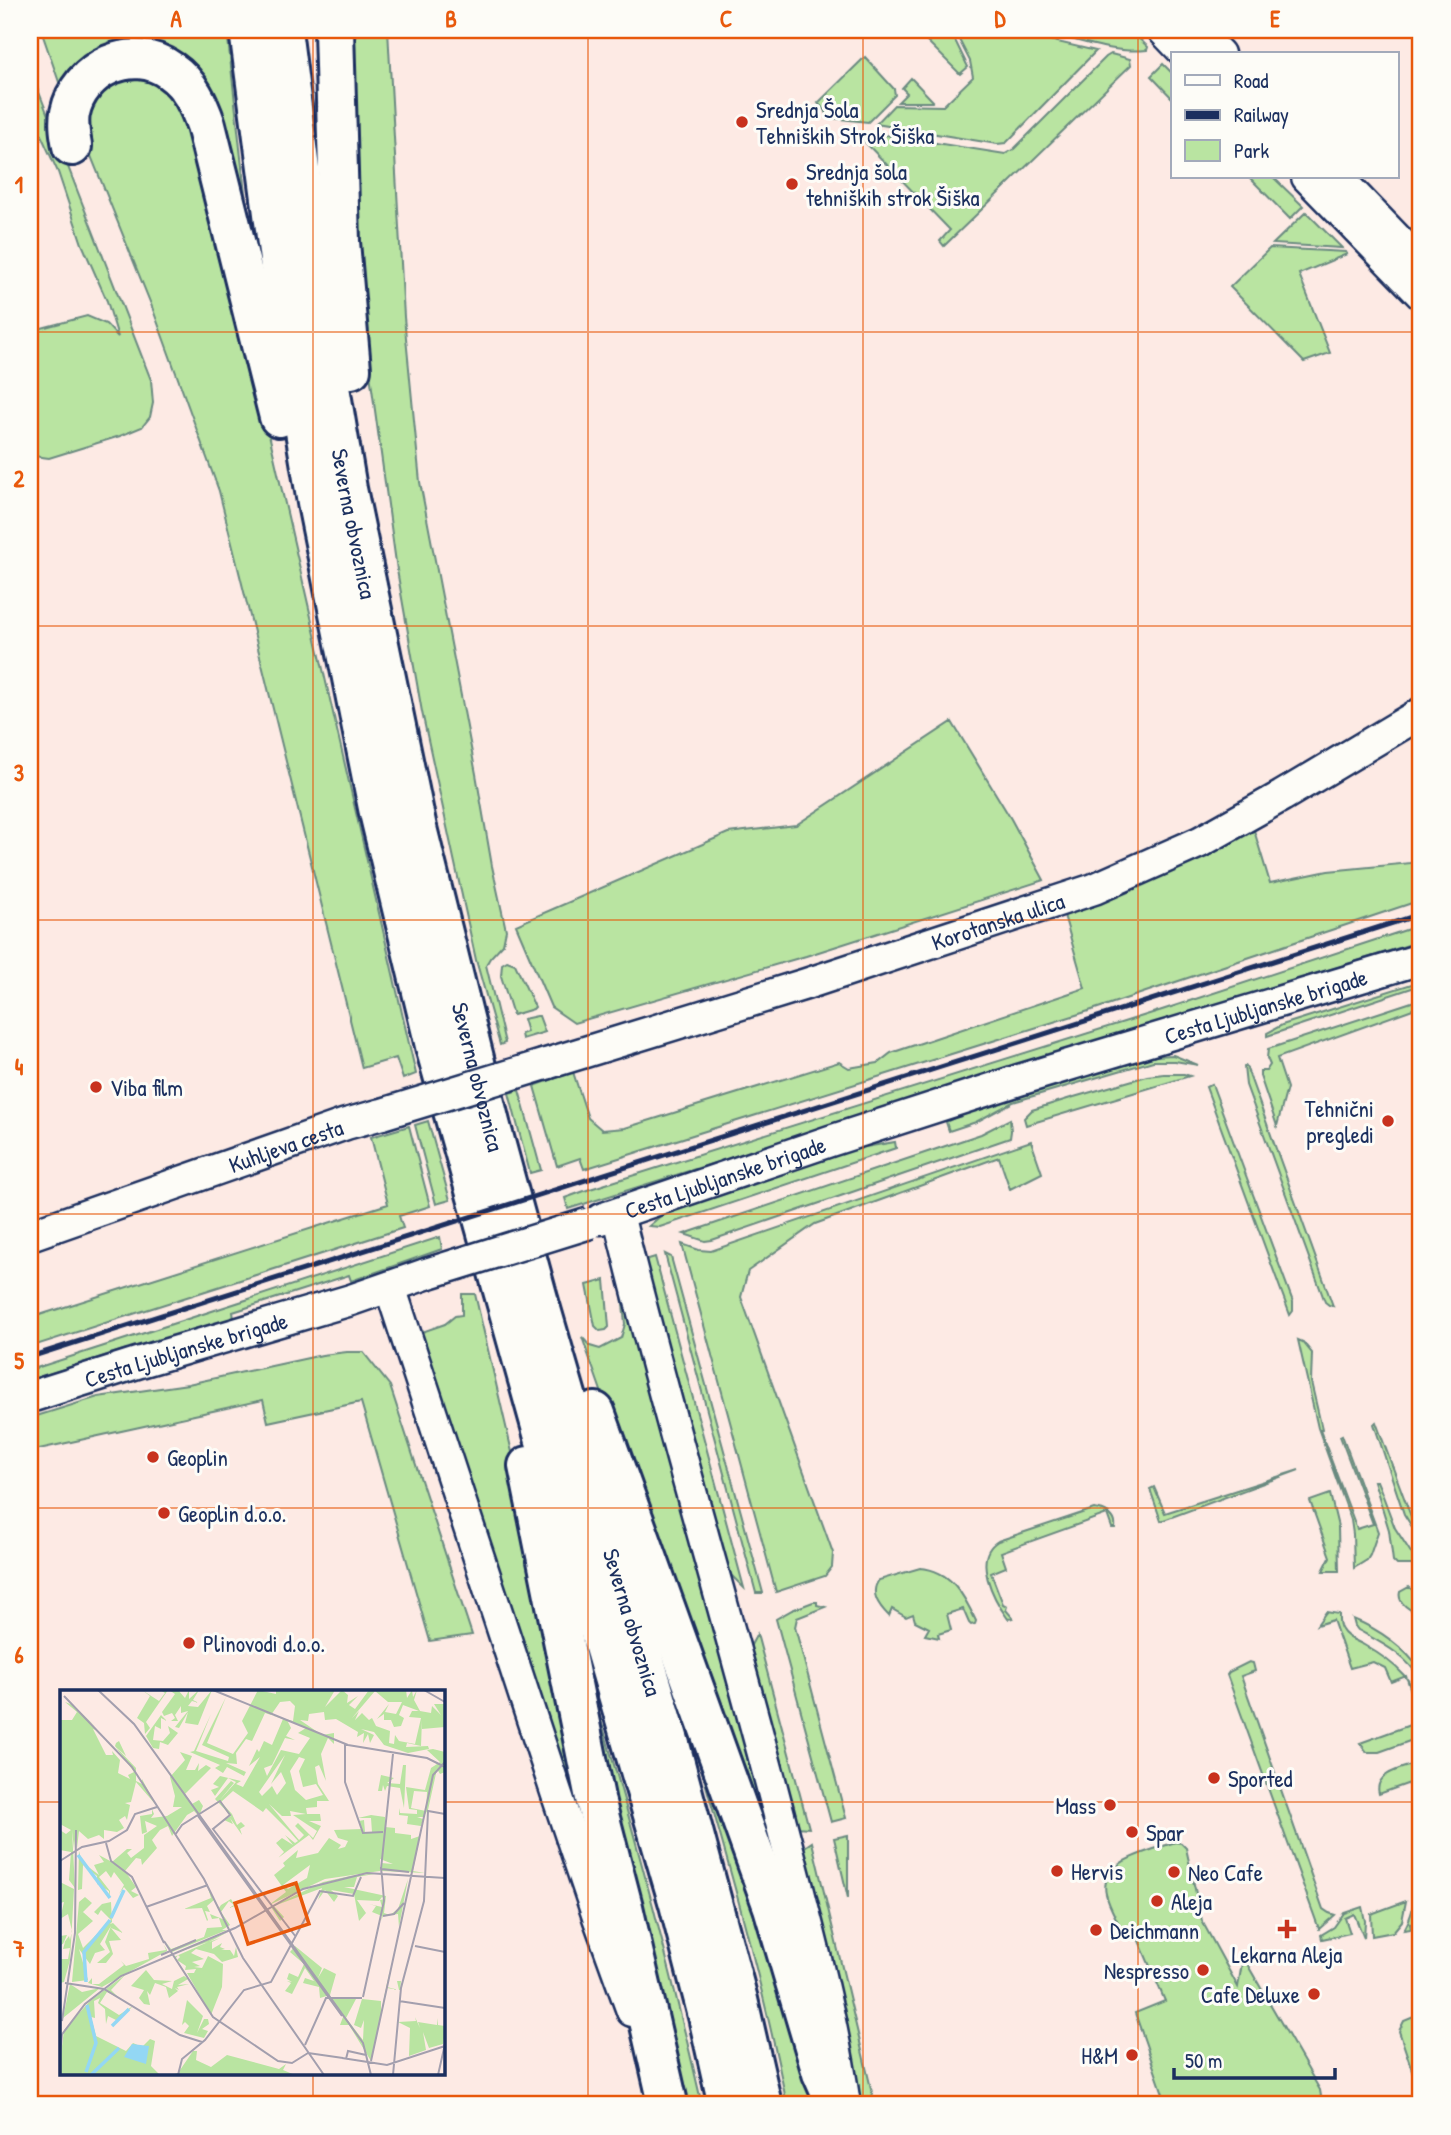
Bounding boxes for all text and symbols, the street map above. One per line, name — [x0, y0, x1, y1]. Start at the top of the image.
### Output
text: A — [170, 3, 182, 34]
text: B — [445, 3, 457, 34]
text: C — [720, 3, 732, 34]
text: D — [995, 3, 1007, 34]
text: E — [1270, 3, 1281, 34]
legend — [1171, 52, 1398, 178]
text: Road — [1234, 66, 1268, 95]
place label: Srednja Šola Tehniških Strok Šiška — [756, 94, 934, 151]
text: Railway — [1234, 100, 1289, 129]
marker: Srednja Šola Tehniških Strok Šiška — [734, 114, 750, 130]
text: Park — [1234, 136, 1269, 165]
place label: Srednja šola tehniških strok Šiška — [806, 156, 980, 213]
text: 1 — [15, 169, 23, 200]
marker: Srednja šola tehniških strok Šiška — [784, 176, 800, 192]
street label: Severna obvoznica — [325, 446, 385, 601]
text: 2 — [14, 463, 25, 494]
text: 3 — [14, 757, 24, 788]
street label: Korotanska ulica — [927, 884, 1068, 957]
street label: Cesta Ljubljanske brigade — [1160, 961, 1371, 1051]
street label: Severna obvoznica — [445, 999, 512, 1155]
text: 4 — [15, 1051, 24, 1082]
place label: Viba film — [110, 1072, 183, 1103]
marker: Viba film — [88, 1079, 104, 1095]
place label: Tehnični pregledi — [1304, 1093, 1374, 1150]
street label: Kuhljeva cesta — [224, 1111, 347, 1180]
marker: Tehnični pregledi — [1380, 1113, 1396, 1129]
street label: Cesta Ljubljanske brigade — [620, 1128, 830, 1225]
street label: Cesta Ljubljanske brigade — [80, 1304, 291, 1394]
text: 5 — [14, 1345, 24, 1376]
place label: Geoplin — [167, 1442, 228, 1473]
marker: Geoplin — [145, 1449, 161, 1465]
place label: Geoplin d.o.o. — [178, 1498, 287, 1529]
marker: Geoplin d.o.o. — [156, 1505, 172, 1521]
street label: Severna obvoznica — [596, 1545, 670, 1700]
place label: Plinovodi d.o.o. — [203, 1628, 325, 1659]
marker: Plinovodi d.o.o. — [181, 1635, 197, 1651]
text: 6 — [14, 1639, 24, 1670]
inset map — [60, 1690, 444, 2076]
place label: Sported — [1228, 1763, 1293, 1794]
marker: Sported — [1206, 1770, 1222, 1786]
place label: Mass — [1056, 1790, 1096, 1821]
marker: Mass — [1102, 1797, 1118, 1813]
place label: Spar — [1146, 1817, 1184, 1848]
marker: Spar — [1124, 1824, 1140, 1840]
place label: Hervis — [1071, 1856, 1123, 1887]
place label: Neo Cafe — [1188, 1857, 1263, 1888]
marker: Hervis — [1049, 1863, 1065, 1879]
marker: Neo Cafe — [1166, 1864, 1182, 1880]
place label: Aleja — [1171, 1886, 1212, 1917]
marker: Aleja — [1149, 1893, 1165, 1909]
place label: Deichmann — [1110, 1915, 1199, 1946]
marker: Lekarna Aleja — [1279, 1921, 1295, 1937]
marker: Deichmann — [1088, 1922, 1104, 1938]
text: 7 — [12, 1933, 25, 1964]
place label: Lekarna Aleja — [1232, 1939, 1342, 1970]
place label: Nespresso — [1104, 1955, 1189, 1986]
marker: Nespresso — [1195, 1962, 1211, 1978]
place label: Cafe Deluxe — [1201, 1979, 1300, 2010]
marker: Cafe Deluxe — [1306, 1986, 1322, 2002]
scale bar — [1174, 2037, 1336, 2081]
place label: H&M — [1081, 2040, 1118, 2071]
text: 50 m — [1185, 2046, 1222, 2075]
marker: H&M — [1124, 2047, 1140, 2063]

